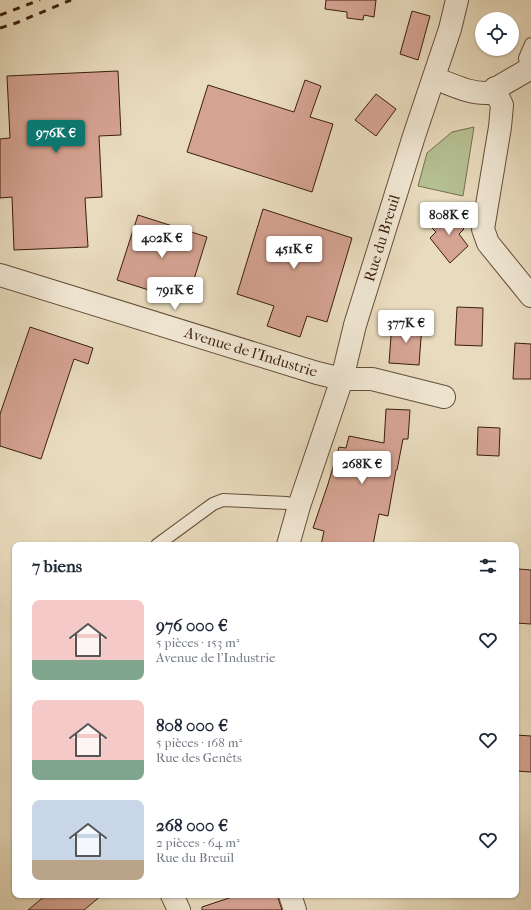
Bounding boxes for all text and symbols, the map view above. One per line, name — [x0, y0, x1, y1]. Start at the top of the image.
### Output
map controls — [475, 12, 519, 56]
button: locate — [475, 12, 519, 56]
pin: 976K € — [23, 120, 89, 154]
text: 976K € — [36, 125, 76, 140]
street label: Rue du Breuil — [360, 192, 404, 284]
pin: 808K € — [416, 202, 482, 236]
text: 808K € — [429, 207, 469, 222]
pin: 402K € — [129, 225, 195, 259]
text: 402K € — [141, 230, 183, 245]
pin: 451K € — [261, 236, 327, 270]
text: 451K € — [275, 241, 313, 256]
pin: 791K € — [142, 277, 208, 311]
text: 791K € — [156, 282, 194, 297]
pin: 377K € — [373, 310, 439, 344]
text: 377K € — [387, 315, 425, 330]
street label: Avenue de l'Industrie — [181, 323, 320, 381]
pin: 268K € — [329, 451, 395, 485]
text: 268K € — [342, 456, 382, 471]
icon: filters — [477, 555, 499, 577]
text: 7 biens — [32, 556, 82, 576]
text: 976 000 € — [156, 615, 228, 635]
icon: home — [64, 616, 112, 664]
icon: heart — [477, 629, 499, 651]
text: 5 pièces · 153 m² — [156, 635, 240, 650]
text: Avenue de l'Industrie — [156, 650, 276, 665]
text: 808 000 € — [156, 715, 228, 735]
icon: home — [64, 716, 112, 764]
icon: heart — [477, 729, 499, 751]
text: 5 pièces · 168 m² — [156, 735, 242, 750]
text: Rue des Genêts — [156, 750, 242, 765]
text: 268 000 € — [156, 815, 228, 835]
icon: home — [64, 816, 112, 864]
icon: heart — [477, 829, 499, 851]
text: 2 pièces · 64 m² — [156, 835, 240, 850]
text: Rue du Breuil — [156, 850, 234, 865]

